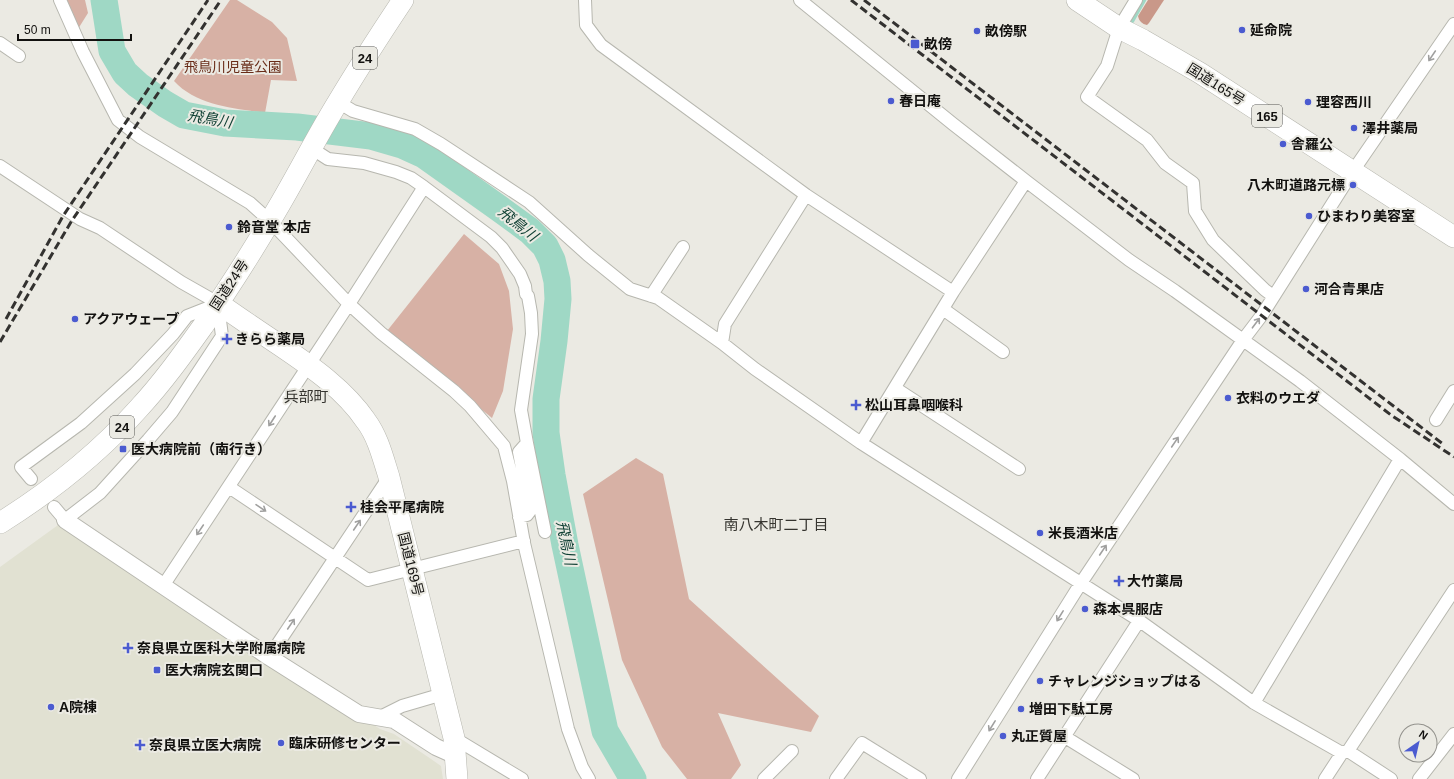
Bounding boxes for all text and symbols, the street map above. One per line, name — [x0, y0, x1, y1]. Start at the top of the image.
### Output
scale bar — [18, 16, 131, 42]
place label: 延命院 — [1250, 22, 1292, 38]
text: 50 m — [24, 23, 51, 37]
place label: 畝傍駅 — [985, 23, 1027, 39]
marker: 延命院 — [1237, 25, 1247, 35]
marker: 畝傍駅 — [972, 26, 982, 36]
place label: 畝傍 — [924, 36, 952, 52]
marker: 畝傍 — [909, 38, 921, 50]
road number: 24 — [353, 47, 377, 69]
one-way arrow — [1428, 51, 1436, 62]
park label: 飛鳥川児童公園 — [184, 59, 282, 75]
street label: 国道165号 — [1184, 60, 1248, 108]
place label: 春日庵 — [899, 93, 941, 109]
place label: 理容西川 — [1316, 94, 1372, 110]
marker: 春日庵 — [886, 96, 896, 106]
marker: 理容西川 — [1303, 97, 1313, 107]
road number: 165 — [1252, 105, 1282, 127]
water label: 飛鳥川 — [186, 106, 236, 131]
place label: 澤井薬局 — [1362, 120, 1418, 136]
marker: 澤井薬局 — [1349, 123, 1359, 133]
place label: 舎羅公 — [1291, 136, 1333, 152]
marker: 舎羅公 — [1278, 139, 1288, 149]
place label: 八木町道路元標 — [1247, 177, 1345, 193]
marker: 八木町道路元標 — [1348, 180, 1358, 190]
water label: 飛鳥川 — [495, 203, 543, 246]
place label: ひまわり美容室 — [1317, 208, 1415, 224]
marker: ひまわり美容室 — [1304, 211, 1314, 221]
place label: 鈴音堂 本店 — [237, 219, 311, 235]
marker: 鈴音堂 本店 — [224, 222, 234, 232]
street label: 国道24号 — [207, 256, 251, 314]
place label: 河合青果店 — [1314, 281, 1384, 297]
marker: 河合青果店 — [1301, 284, 1311, 294]
place label: アクアウェーブ — [83, 311, 179, 327]
marker: アクアウェーブ — [70, 314, 80, 324]
one-way arrow — [1252, 318, 1260, 329]
place label: きらら薬局 — [235, 331, 305, 347]
marker: きらら薬局 — [222, 334, 232, 344]
district label: 兵部町 — [283, 388, 329, 405]
place label: 衣料のウエダ — [1236, 390, 1320, 406]
marker: 衣料のウエダ — [1223, 393, 1233, 403]
place label: 松山耳鼻咽喉科 — [865, 397, 963, 413]
marker: 松山耳鼻咽喉科 — [850, 399, 862, 411]
one-way arrow — [268, 415, 276, 426]
road number: 24 — [110, 416, 134, 438]
one-way arrow — [1171, 437, 1179, 448]
place label: 医大病院前（南行き） — [131, 441, 271, 457]
marker: 医大病院前（南行き） — [118, 444, 128, 454]
place label: 桂会平尾病院 — [360, 499, 444, 515]
marker: 桂会平尾病院 — [345, 501, 357, 513]
one-way arrow — [255, 505, 267, 513]
district label: 南八木町二丁目 — [723, 516, 829, 533]
water label: 飛鳥川 — [553, 519, 580, 569]
one-way arrow — [353, 520, 361, 531]
one-way arrow — [196, 524, 204, 535]
place label: 米長酒米店 — [1048, 525, 1118, 541]
marker: 米長酒米店 — [1035, 528, 1045, 538]
street label: 国道169号 — [395, 530, 427, 598]
one-way arrow — [1099, 545, 1107, 556]
place label: 大竹薬局 — [1127, 573, 1183, 589]
marker: 大竹薬局 — [1114, 576, 1124, 586]
place label: 森本呉服店 — [1093, 601, 1163, 617]
marker: 森本呉服店 — [1080, 604, 1090, 614]
one-way arrow — [1056, 610, 1064, 622]
one-way arrow — [287, 619, 295, 630]
place label: 奈良県立医科大学附属病院 — [137, 640, 305, 656]
marker: 奈良県立医科大学附属病院 — [122, 642, 134, 654]
place label: 医大病院玄関口 — [165, 662, 263, 678]
marker: 医大病院玄関口 — [152, 665, 162, 675]
place label: チャレンジショップはる — [1048, 673, 1202, 689]
marker: チャレンジショップはる — [1035, 676, 1045, 686]
place label: A院棟 — [59, 699, 97, 715]
place label: 増田下駄工房 — [1029, 701, 1113, 717]
marker: A院棟 — [46, 702, 56, 712]
marker: 増田下駄工房 — [1016, 704, 1026, 714]
one-way arrow — [987, 720, 995, 732]
north arrow — [1398, 723, 1438, 763]
place label: 丸正質屋 — [1011, 728, 1067, 744]
text: N — [1417, 728, 1430, 742]
marker: 丸正質屋 — [998, 731, 1008, 741]
place label: 臨床研修センター — [289, 735, 401, 751]
place label: 奈良県立医大病院 — [149, 737, 261, 753]
marker: 臨床研修センター — [276, 738, 286, 748]
marker: 奈良県立医大病院 — [134, 739, 146, 751]

